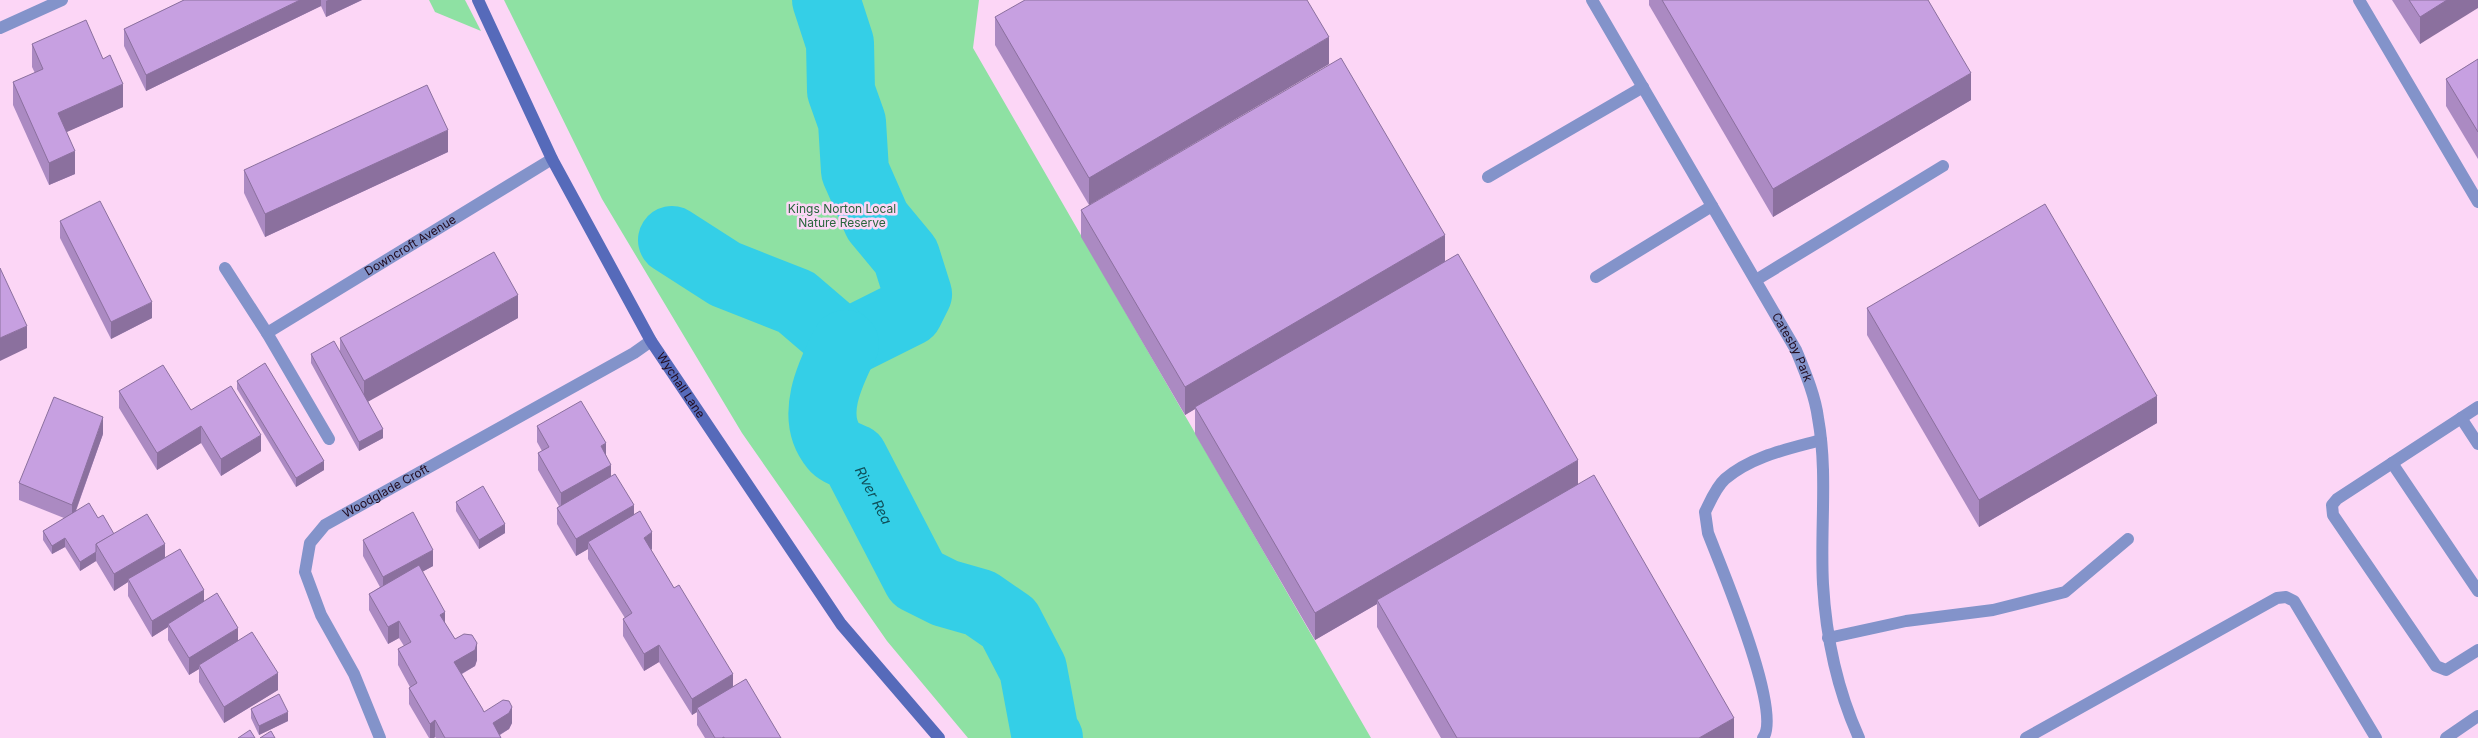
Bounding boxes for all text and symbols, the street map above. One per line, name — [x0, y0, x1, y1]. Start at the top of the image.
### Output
park label: Kings Norton Local Nature Reserve — [788, 201, 896, 230]
street label: Downcroft Avenue — [362, 211, 459, 279]
street label: Catesby Park — [1769, 310, 1816, 384]
street label: Wychall Lane — [654, 349, 709, 421]
street label: Woodglade Croft — [340, 461, 431, 521]
water label: River Rea — [852, 463, 896, 527]

